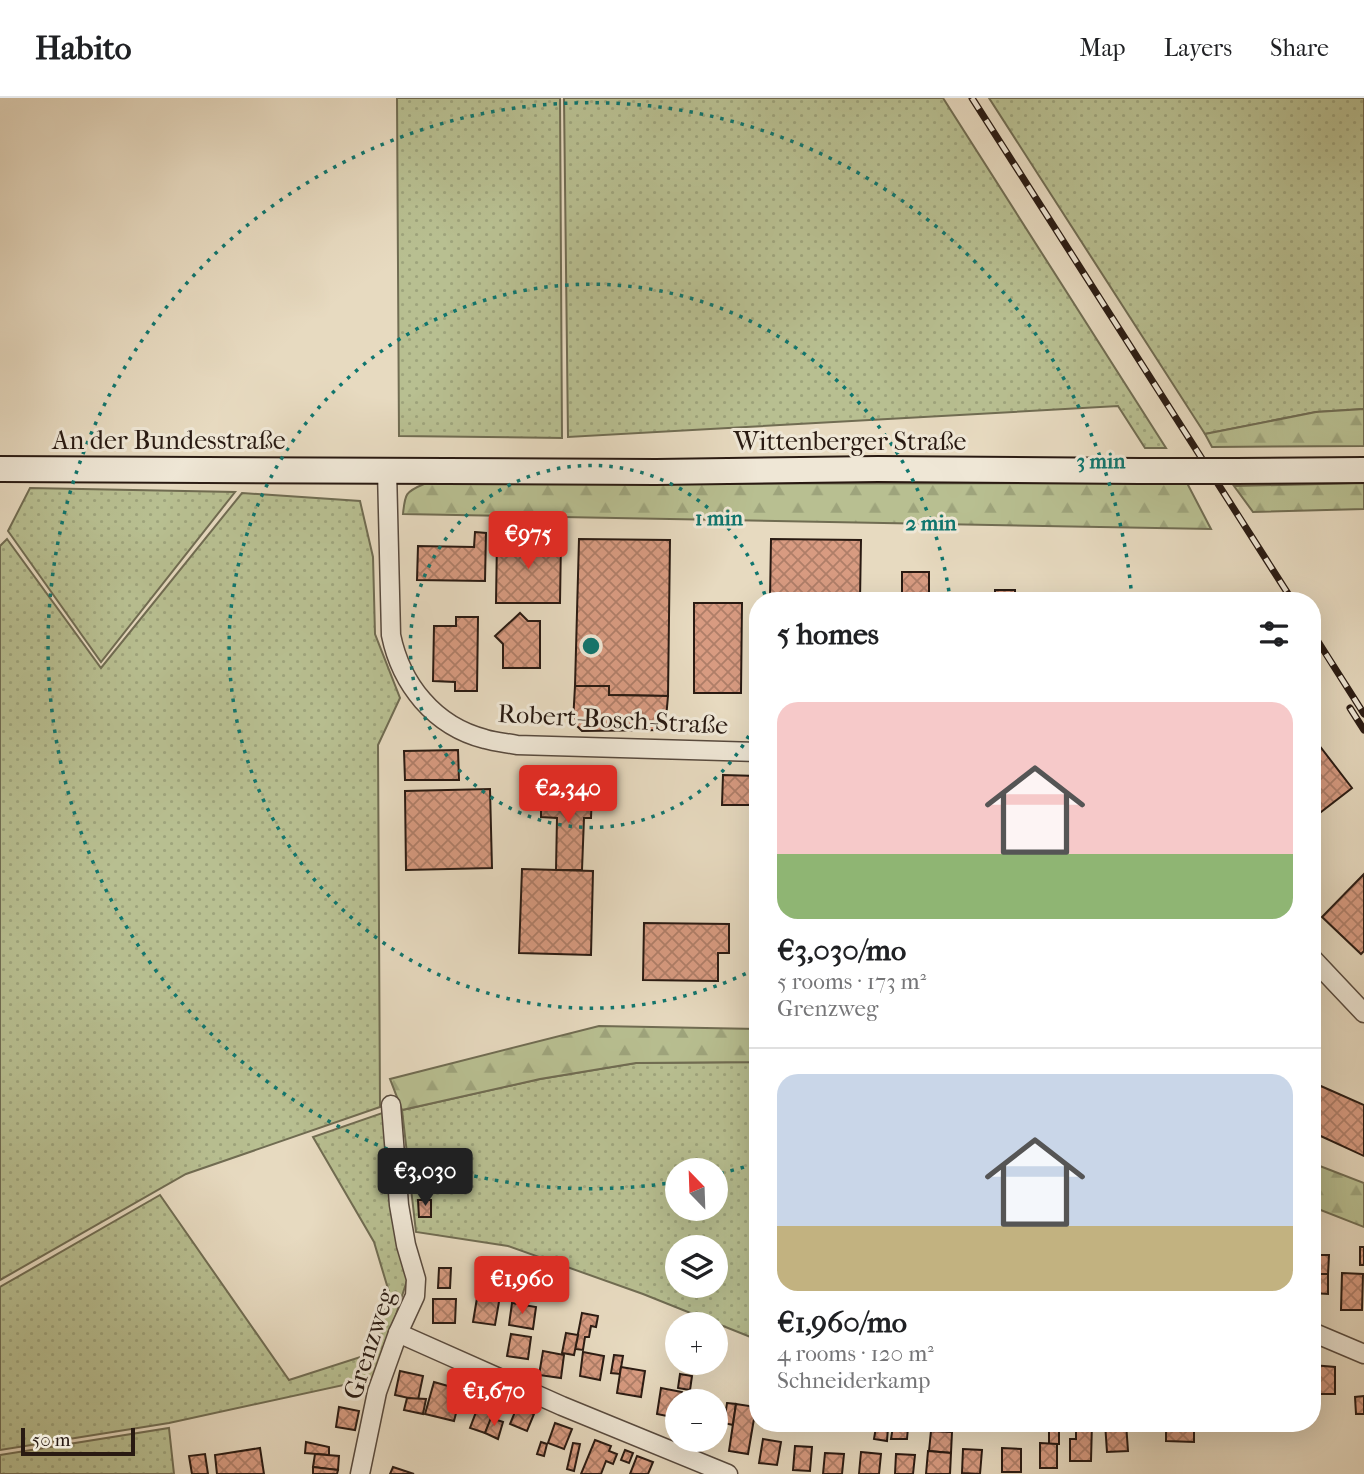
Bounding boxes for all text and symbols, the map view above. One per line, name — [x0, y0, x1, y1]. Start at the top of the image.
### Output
text: Habito — [35, 29, 132, 68]
text: Map — [1080, 34, 1126, 62]
text: Layers — [1164, 34, 1232, 62]
text: Share — [1270, 34, 1329, 62]
street label: An der Bundesstraße — [51, 425, 286, 456]
street label: Wittenberger Straße — [733, 426, 967, 457]
text: 3 min — [1077, 449, 1126, 473]
text: 1 min — [695, 506, 744, 530]
text: 2 min — [905, 511, 957, 535]
pin: €975 — [487, 512, 569, 571]
text: €975 — [505, 520, 551, 547]
icon: filters — [1255, 615, 1293, 653]
text: 5 homes — [777, 617, 879, 652]
centre of rings — [579, 634, 603, 658]
street label: Robert-Bosch-Straße — [497, 698, 729, 741]
icon: home — [972, 747, 1098, 873]
pin: €2,340 — [511, 766, 625, 825]
text: €2,340 — [535, 774, 601, 801]
text: €3,030/mo — [777, 933, 906, 968]
text: 5 rooms · 173 m² — [777, 968, 926, 995]
text: Grenzweg — [777, 995, 878, 1022]
icon: home — [972, 1119, 1098, 1245]
pin: €3,030 — [368, 1148, 482, 1208]
text: €3,030 — [394, 1157, 456, 1184]
north arrow — [665, 1158, 728, 1222]
map controls — [665, 1158, 728, 1452]
button: layers — [665, 1235, 728, 1298]
pin: €1,960 — [465, 1256, 579, 1316]
text: €1,960 — [490, 1265, 554, 1292]
street label: Grenzweg — [337, 1284, 402, 1403]
text: €1,960/mo — [777, 1305, 907, 1340]
button: + — [665, 1312, 728, 1375]
text: 4 rooms · 120 m² — [777, 1340, 934, 1367]
text: Schneiderkamp — [777, 1367, 931, 1394]
pin: €1,670 — [437, 1368, 551, 1428]
text: €1,670 — [463, 1377, 525, 1404]
button: − — [665, 1389, 728, 1452]
scale bar — [21, 1425, 135, 1457]
text: 50 m — [32, 1429, 71, 1451]

